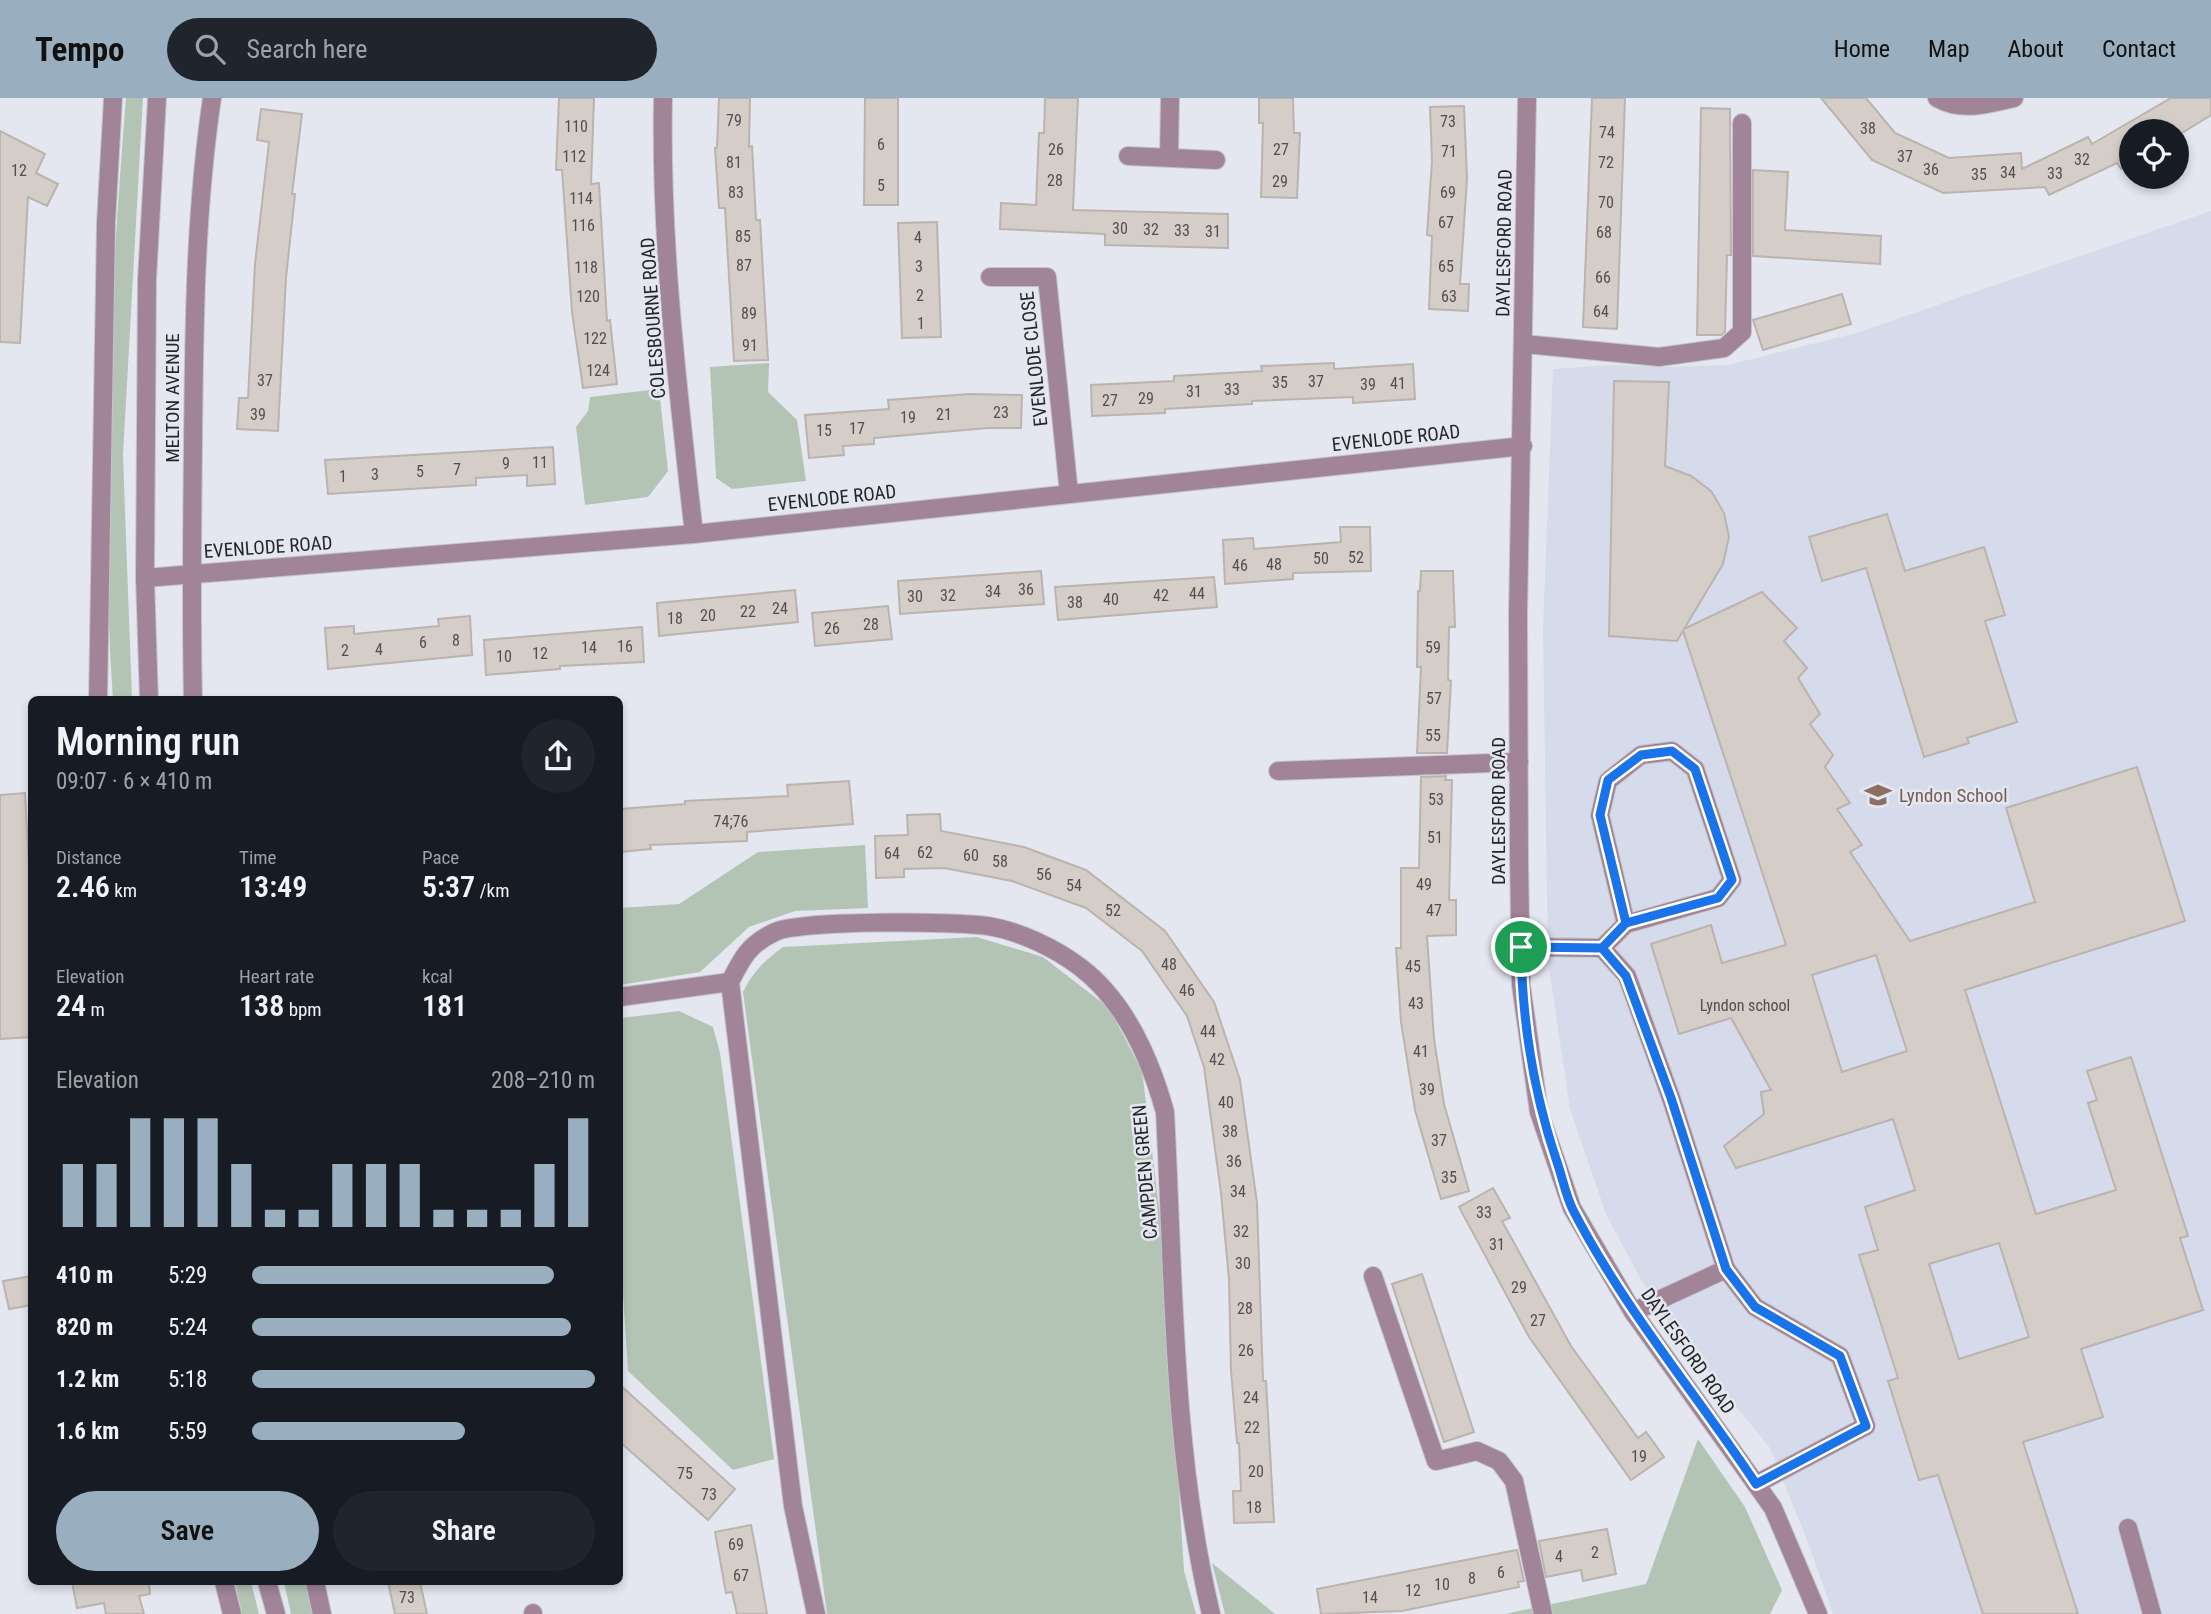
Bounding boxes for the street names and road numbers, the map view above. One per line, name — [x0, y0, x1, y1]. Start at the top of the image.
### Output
street label: DAYLESFORD ROAD — [1491, 169, 1517, 317]
street label: COLESBOURNE ROAD — [636, 237, 670, 399]
street label: EVENLODE CLOSE — [1015, 290, 1053, 428]
street label: MELTON AVENUE — [161, 333, 184, 463]
street label: EVENLODE ROAD — [1331, 420, 1461, 456]
street label: EVENLODE ROAD — [767, 480, 897, 516]
street label: EVENLODE ROAD — [203, 531, 333, 563]
street label: DAYLESFORD ROAD — [1487, 737, 1510, 885]
street label: CAMPDEN GREEN — [1128, 1104, 1162, 1240]
street label: DAYLESFORD ROAD — [1636, 1284, 1740, 1418]

